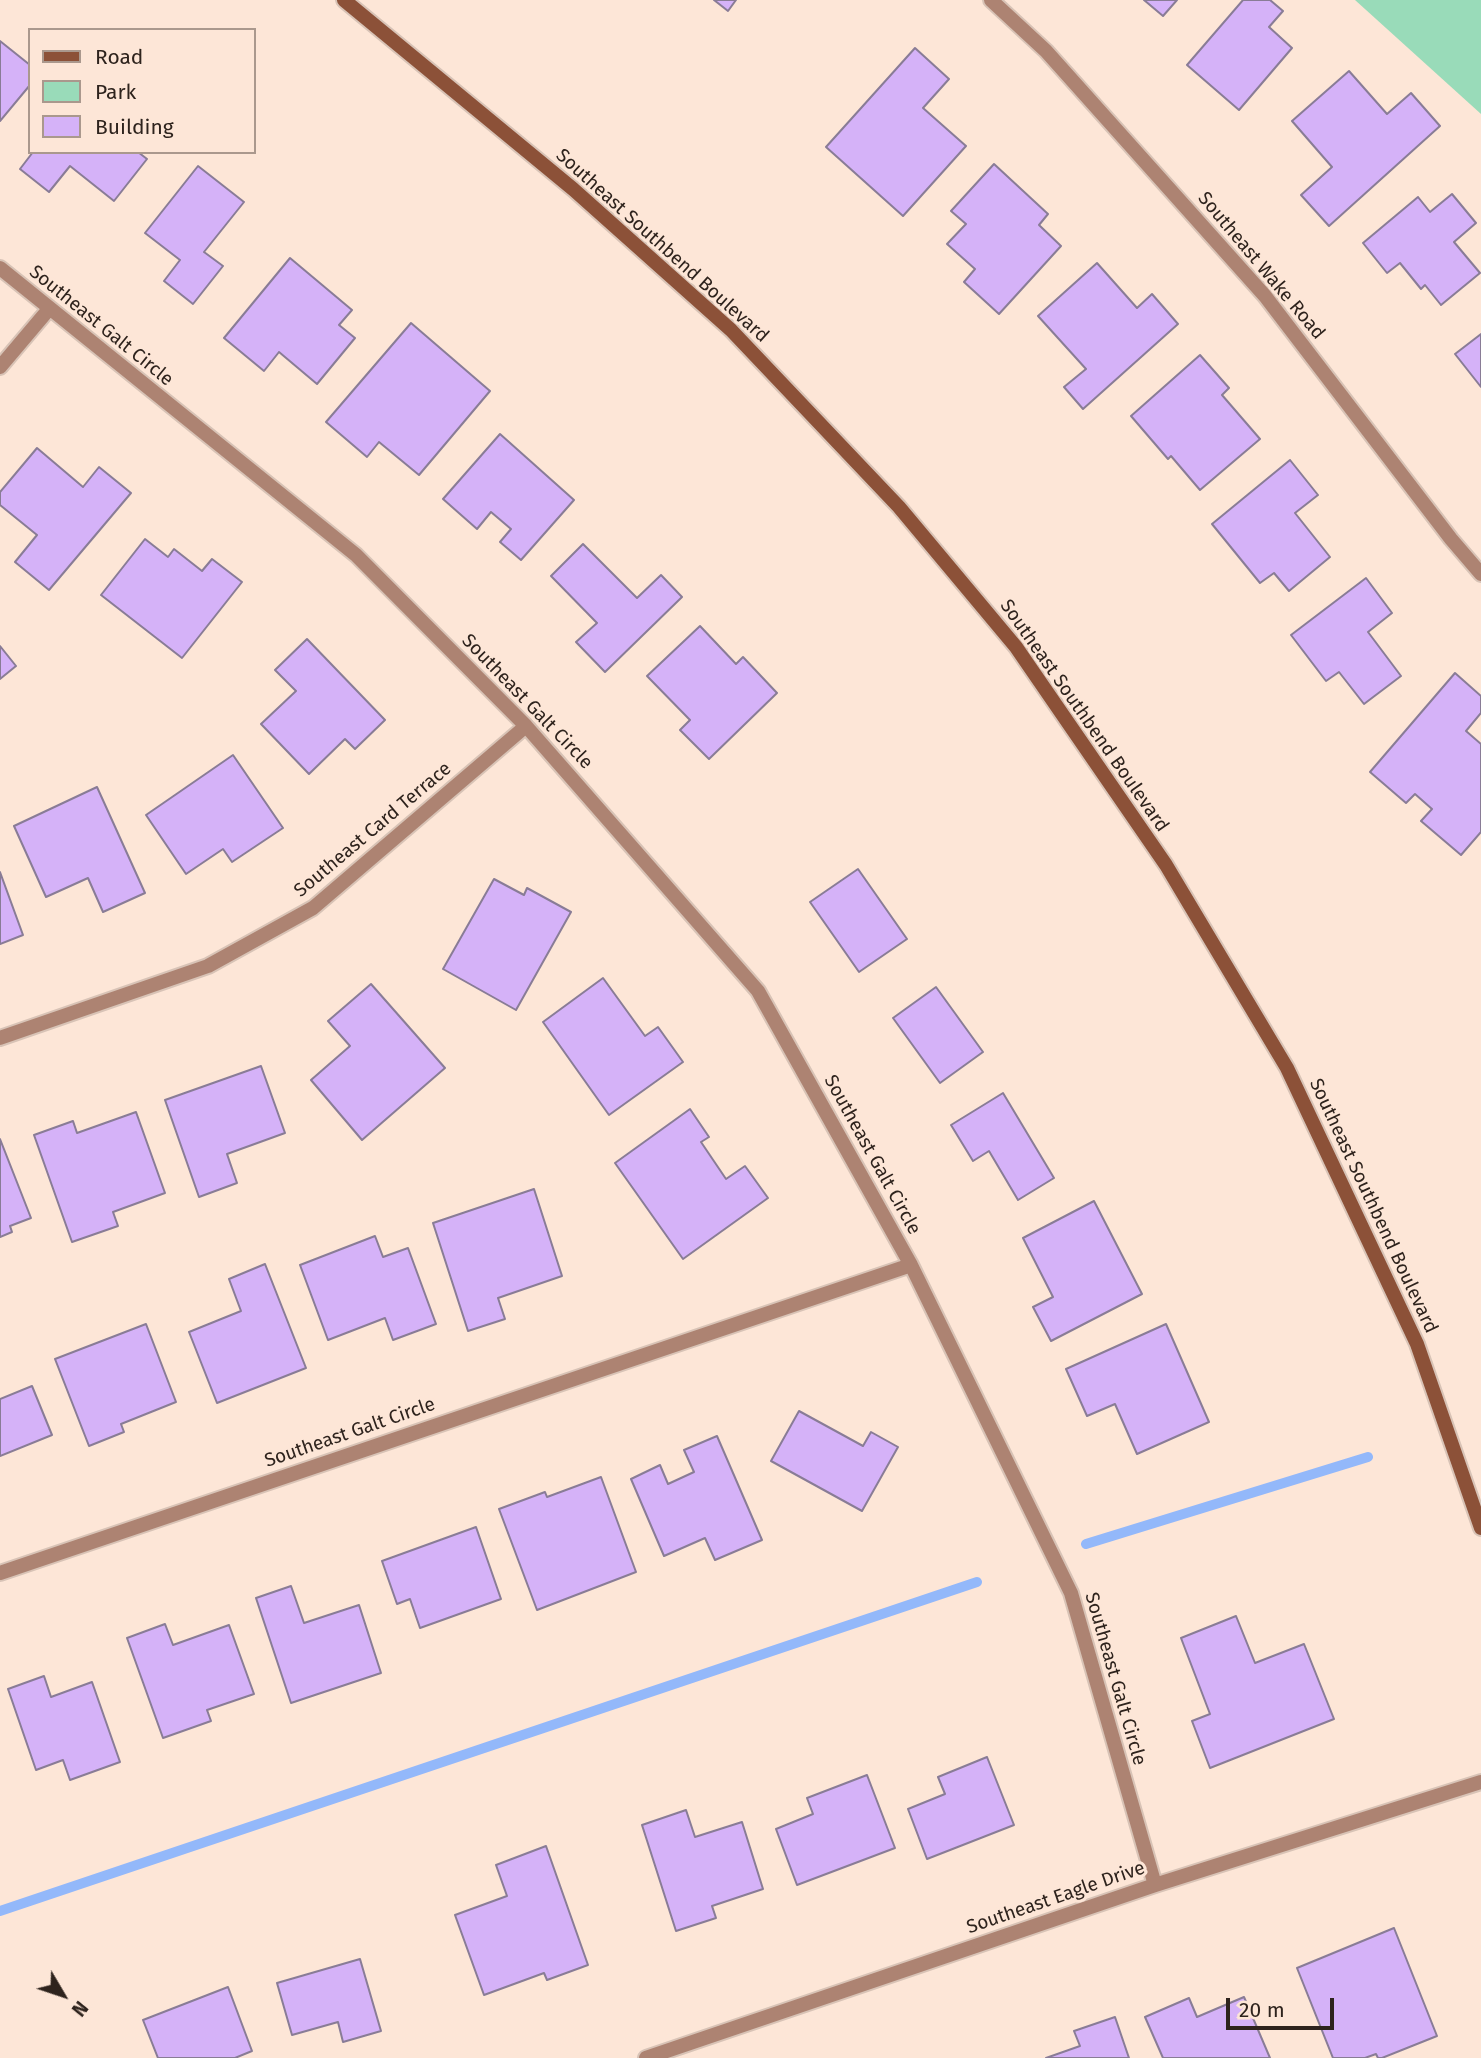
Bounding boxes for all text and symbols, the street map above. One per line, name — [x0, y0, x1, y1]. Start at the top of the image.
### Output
legend — [28, 28, 256, 154]
text: Road — [95, 44, 143, 70]
text: Park — [95, 79, 136, 105]
text: Building — [95, 114, 174, 140]
street label: Southeast Southbend Boulevard — [551, 144, 773, 348]
street label: Southeast Wake Road — [1193, 188, 1329, 344]
street label: Southeast Galt Circle — [24, 261, 178, 391]
street label: Southeast Southbend Boulevard — [995, 596, 1173, 836]
street label: Southeast Galt Circle — [457, 630, 597, 774]
street label: Southeast Card Terrace — [290, 758, 456, 902]
street label: Southeast Galt Circle — [819, 1071, 925, 1239]
street label: Southeast Southbend Boulevard — [1304, 1075, 1442, 1337]
street label: Southeast Galt Circle — [262, 1393, 438, 1473]
street label: Southeast Galt Circle — [1079, 1590, 1151, 1768]
street label: Southeast Eagle Drive — [964, 1857, 1148, 1939]
north arrow — [28, 1960, 98, 2030]
scale bar — [1229, 1984, 1338, 2028]
text: N — [67, 1996, 93, 2021]
text: 20 m — [1239, 1997, 1285, 2023]

